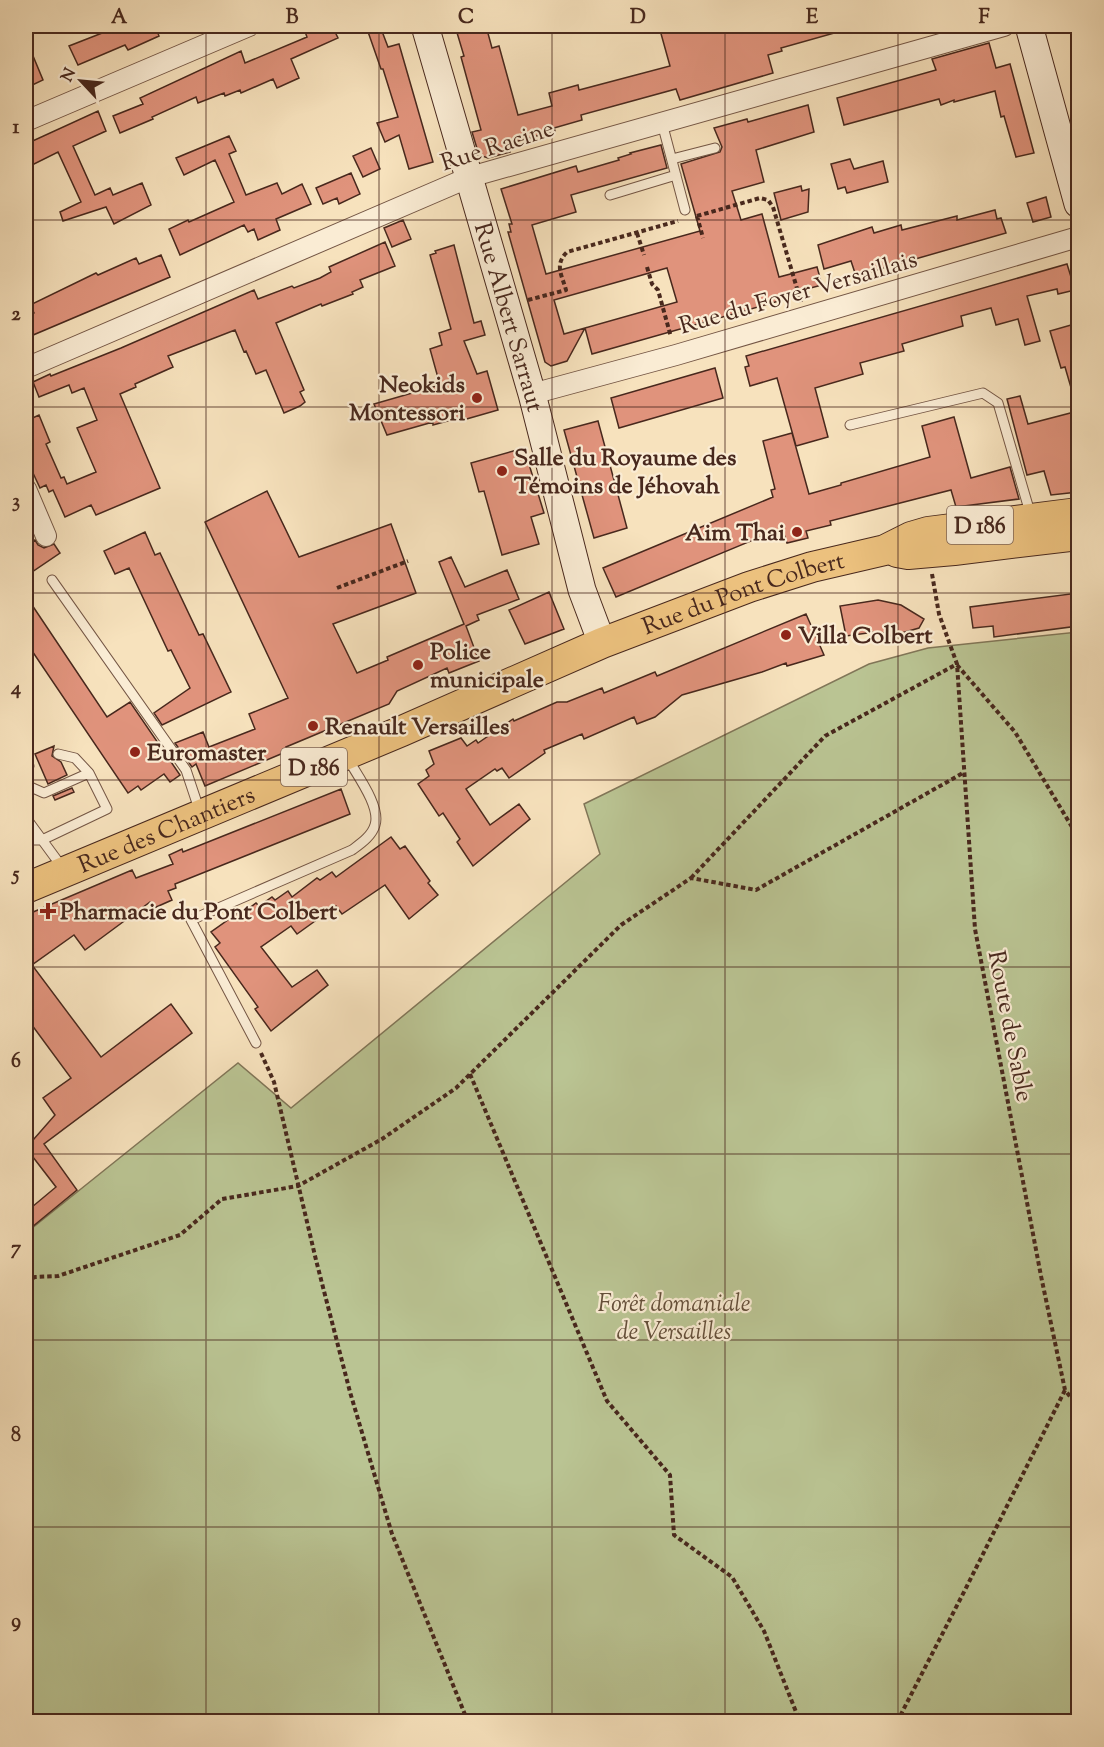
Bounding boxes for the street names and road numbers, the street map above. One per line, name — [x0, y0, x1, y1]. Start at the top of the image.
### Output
street label: Rue Racine — [437, 113, 559, 181]
street label: Rue Albert Sarraut — [464, 219, 551, 416]
street label: Rue du Foyer Versaillais — [675, 244, 922, 344]
road number: D 186 — [947, 506, 1013, 544]
street label: Rue du Pont Colbert — [638, 545, 848, 645]
road number: D 186 — [281, 748, 347, 786]
street label: Rue des Chantiers — [73, 779, 261, 883]
street label: Route de Sable — [978, 948, 1040, 1105]

